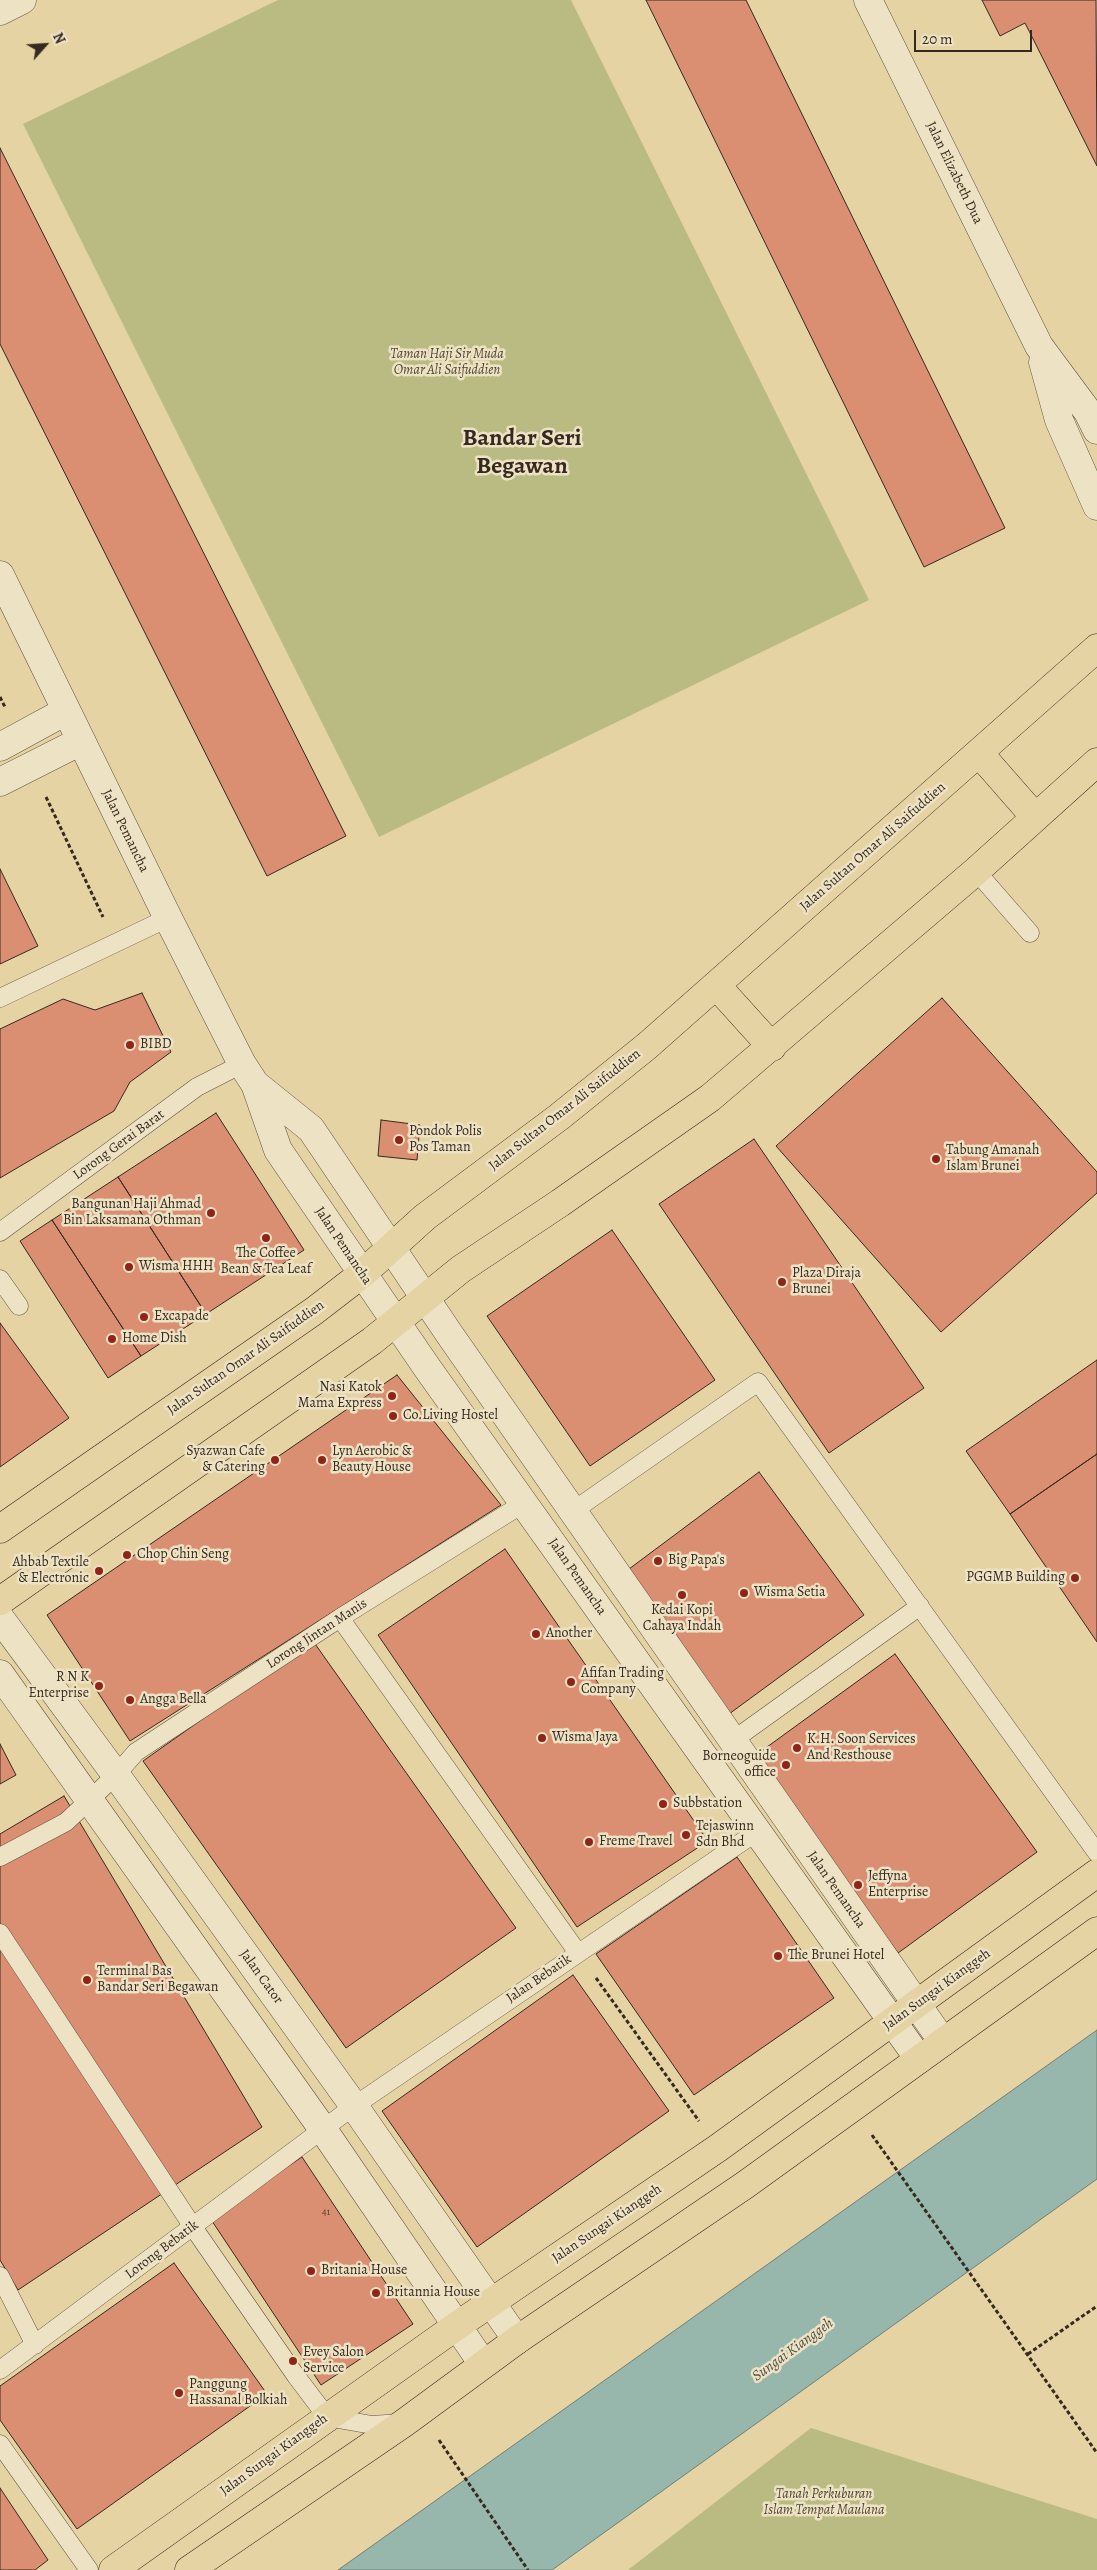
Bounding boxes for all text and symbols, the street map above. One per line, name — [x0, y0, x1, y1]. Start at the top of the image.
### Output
north arrow — [20, 20, 70, 70]
scale bar — [917, 20, 1034, 52]
text: N — [48, 29, 70, 47]
text: 20 m — [922, 29, 953, 49]
street label: Jalan Elizabeth Dua — [922, 119, 986, 227]
park label: Taman Haji Sir Muda Omar Ali Saifuddien — [390, 347, 504, 380]
district label: Bandar Seri Begawan — [462, 425, 582, 481]
street label: Jalan Sultan Omar Ali Saifuddien — [797, 779, 949, 915]
street label: Jalan Pemancha — [98, 787, 152, 875]
place label: BIBD — [140, 1037, 172, 1053]
marker: BIBD — [124, 1039, 136, 1051]
street label: Jalan Sultan Omar Ali Saifuddien — [486, 1046, 644, 1174]
street label: Lorong Gerai Barat — [70, 1106, 168, 1184]
place label: Pondok Polis Pos Taman — [409, 1124, 482, 1156]
marker: Pondok Polis Pos Taman — [393, 1134, 405, 1146]
place label: Tabung Amanah Islam Brunei — [946, 1143, 1039, 1176]
marker: Tabung Amanah Islam Brunei — [930, 1153, 942, 1165]
place label: Bangunan Haji Ahmad Bin Laksamana Othman — [63, 1197, 201, 1230]
street label: Jalan Pemancha — [311, 1204, 375, 1288]
marker: Bangunan Haji Ahmad Bin Laksamana Othman — [205, 1207, 217, 1219]
marker: The Coffee Bean & Tea Leaf — [260, 1232, 272, 1244]
place label: The Coffee Bean & Tea Leaf — [221, 1246, 311, 1278]
place label: Wisma HHH — [139, 1259, 214, 1275]
marker: Wisma HHH — [123, 1261, 135, 1273]
place label: Plaza Diraja Brunei — [792, 1266, 861, 1298]
marker: Plaza Diraja Brunei — [776, 1276, 788, 1288]
street label: Jalan Sultan Omar Ali Saifuddien — [164, 1297, 328, 1419]
place label: Excapade — [154, 1309, 209, 1325]
marker: Excapade — [138, 1311, 150, 1323]
place label: Home Dish — [122, 1331, 187, 1347]
marker: Home Dish — [106, 1333, 118, 1345]
place label: Nasi Katok Mama Express — [298, 1380, 382, 1412]
marker: Nasi Katok Mama Express — [386, 1390, 398, 1402]
place label: Co.Living Hostel — [403, 1408, 498, 1424]
marker: Co.Living Hostel — [387, 1410, 399, 1422]
place label: Syazwan Cafe & Catering — [186, 1444, 265, 1476]
place label: Lyn Aerobic & Beauty House — [332, 1444, 412, 1476]
marker: Syazwan Cafe & Catering — [269, 1454, 281, 1466]
marker: Lyn Aerobic & Beauty House — [316, 1454, 328, 1466]
street label: Jalan Pemancha — [544, 1535, 610, 1619]
place label: Chop Chin Seng — [137, 1547, 229, 1563]
marker: Chop Chin Seng — [121, 1549, 133, 1561]
place label: Big Papa's — [668, 1553, 725, 1569]
place label: Ahbab Textile & Electronic — [12, 1555, 89, 1588]
marker: Big Papa's — [652, 1555, 664, 1567]
marker: Ahbab Textile & Electronic — [93, 1565, 105, 1577]
place label: PGGMB Building — [966, 1570, 1065, 1586]
marker: PGGMB Building — [1069, 1572, 1081, 1584]
place label: Wisma Setia — [754, 1585, 826, 1601]
marker: Wisma Setia — [738, 1587, 750, 1599]
marker: Kedai Kopi Cahaya Indah — [676, 1589, 688, 1601]
street label: Lorong Jintan Manis — [263, 1595, 371, 1673]
place label: Kedai Kopi Cahaya Indah — [643, 1603, 721, 1635]
place label: Another — [546, 1626, 592, 1642]
marker: Another — [530, 1628, 542, 1640]
place label: Afifan Trading Company — [581, 1666, 664, 1698]
place label: R N K Enterprise — [29, 1670, 89, 1702]
marker: Afifan Trading Company — [565, 1676, 577, 1688]
marker: R N K Enterprise — [93, 1680, 105, 1692]
place label: Angga Bella — [140, 1692, 207, 1708]
marker: Angga Bella — [124, 1694, 136, 1706]
place label: Wisma Jaya — [552, 1730, 618, 1746]
marker: Wisma Jaya — [536, 1732, 548, 1744]
place label: K.H. Soon Services And Resthouse — [807, 1732, 916, 1764]
marker: K.H. Soon Services And Resthouse — [791, 1742, 803, 1754]
place label: Borneoguide office — [702, 1749, 776, 1781]
marker: Borneoguide office — [780, 1759, 792, 1771]
place label: Subbstation — [673, 1796, 742, 1812]
marker: Subbstation — [657, 1798, 669, 1810]
place label: Tejaswinn Sdn Bhd — [696, 1819, 754, 1851]
marker: Tejaswinn Sdn Bhd — [680, 1829, 692, 1841]
place label: Freme Travel — [599, 1834, 672, 1850]
marker: Freme Travel — [583, 1836, 595, 1848]
street label: Jalan Pemancha — [803, 1848, 869, 1932]
place label: Jeffyna Enterprise — [868, 1869, 928, 1901]
marker: Jeffyna Enterprise — [852, 1879, 864, 1891]
street label: Jalan Sungai Kianggeh — [880, 1945, 994, 2035]
street label: Jalan Cator — [236, 1946, 286, 2008]
place label: The Brunei Hotel — [788, 1948, 884, 1964]
marker: The Brunei Hotel — [772, 1950, 784, 1962]
street label: Jalan Bebatik — [503, 1951, 575, 2007]
place label: Terminal Bas Bandar Seri Begawan — [97, 1964, 219, 1996]
marker: Terminal Bas Bandar Seri Begawan — [81, 1974, 93, 1986]
street label: Jalan Sungai Kianggeh — [549, 2181, 665, 2267]
house number: 41 — [322, 2205, 330, 2219]
street label: Lorong Bebatik — [122, 2217, 202, 2283]
place label: Britania House — [321, 2263, 407, 2279]
marker: Britania House — [305, 2265, 317, 2277]
place label: Britannia House — [386, 2285, 480, 2301]
marker: Britannia House — [370, 2287, 382, 2299]
water label: Sungai Kianggeh — [749, 2315, 837, 2385]
place label: Evey Salon Service — [303, 2345, 364, 2378]
marker: Evey Salon Service — [287, 2355, 299, 2367]
place label: Panggung Hassanal Bolkiah — [189, 2377, 287, 2410]
marker: Panggung Hassanal Bolkiah — [173, 2387, 185, 2399]
street label: Jalan Sungai Kianggeh — [217, 2410, 331, 2500]
park label: Tanah Perkuburan Islam Tempat Maulana — [764, 2487, 884, 2520]

